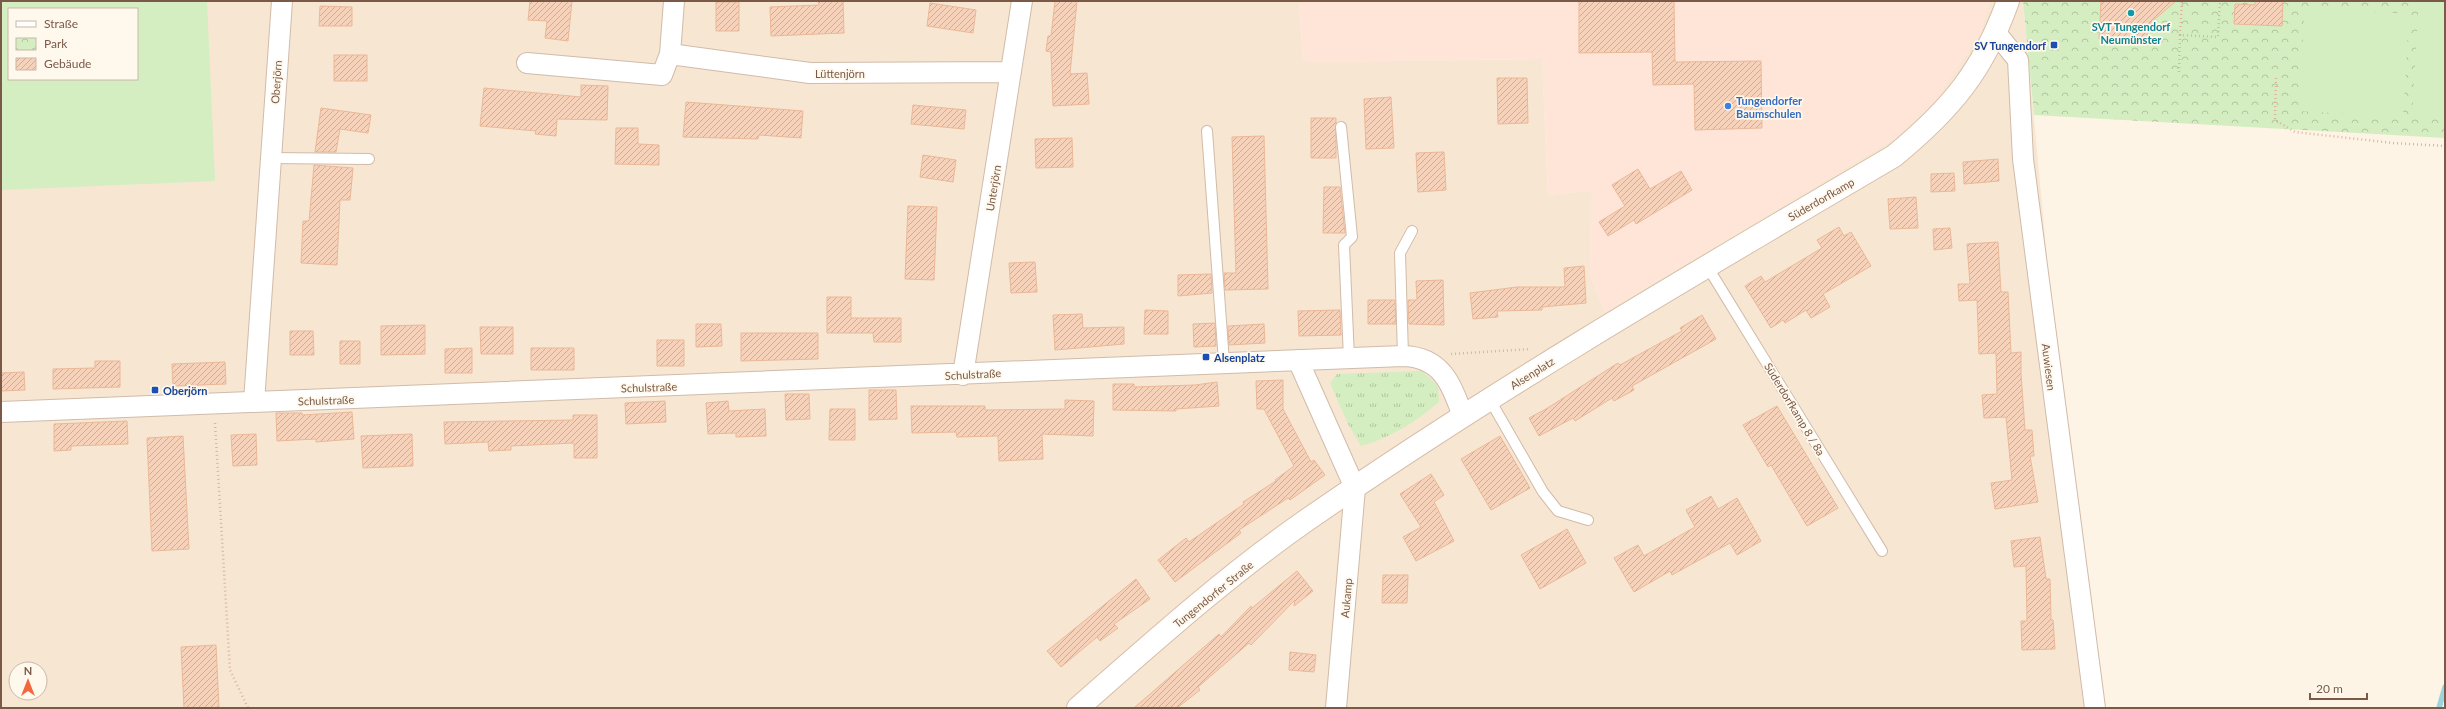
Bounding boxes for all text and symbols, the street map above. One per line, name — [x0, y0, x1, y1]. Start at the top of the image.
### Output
legend — [8, 8, 138, 80]
marker: SVT Tungendorf Neumünster — [2126, 8, 2136, 18]
text: Straße — [44, 16, 78, 31]
place label: SVT Tungendorf Neumünster — [2092, 20, 2170, 46]
text: Park — [44, 36, 68, 51]
place label: SV Tungendorf — [1974, 39, 2046, 52]
marker: SV Tungendorf — [2049, 40, 2059, 50]
text: Gebäude — [44, 56, 91, 71]
street label: Oberjörn — [268, 60, 284, 104]
street label: Lüttenjörn — [815, 67, 865, 80]
place label: Tungendorfer Baumschulen — [1736, 94, 1803, 120]
marker: Tungendorfer Baumschulen — [1723, 101, 1733, 111]
street label: Unterjörn — [983, 164, 1003, 212]
street label: Süderdorfkamp — [1786, 175, 1856, 223]
street label: Auwiesen — [2040, 343, 2058, 391]
place label: Alsenplatz — [1213, 351, 1265, 364]
marker: Alsenplatz — [1201, 352, 1211, 362]
street label: Alsenplatz — [1507, 354, 1557, 392]
street label: Süderdorfkamp 8 / 8a — [1762, 360, 1828, 458]
street label: Schulstraße — [945, 366, 1002, 382]
street label: Schulstraße — [621, 380, 678, 394]
place label: Oberjörn — [163, 384, 207, 397]
marker: Oberjörn — [150, 385, 160, 395]
street label: Schulstraße — [298, 393, 355, 407]
street label: Tungendorfer Straße — [1170, 558, 1256, 630]
street label: Aukamp — [1338, 578, 1354, 618]
north arrow — [8, 661, 48, 701]
text: N — [24, 664, 32, 677]
scale bar — [2310, 675, 2367, 701]
text: 20 m — [2316, 681, 2343, 696]

